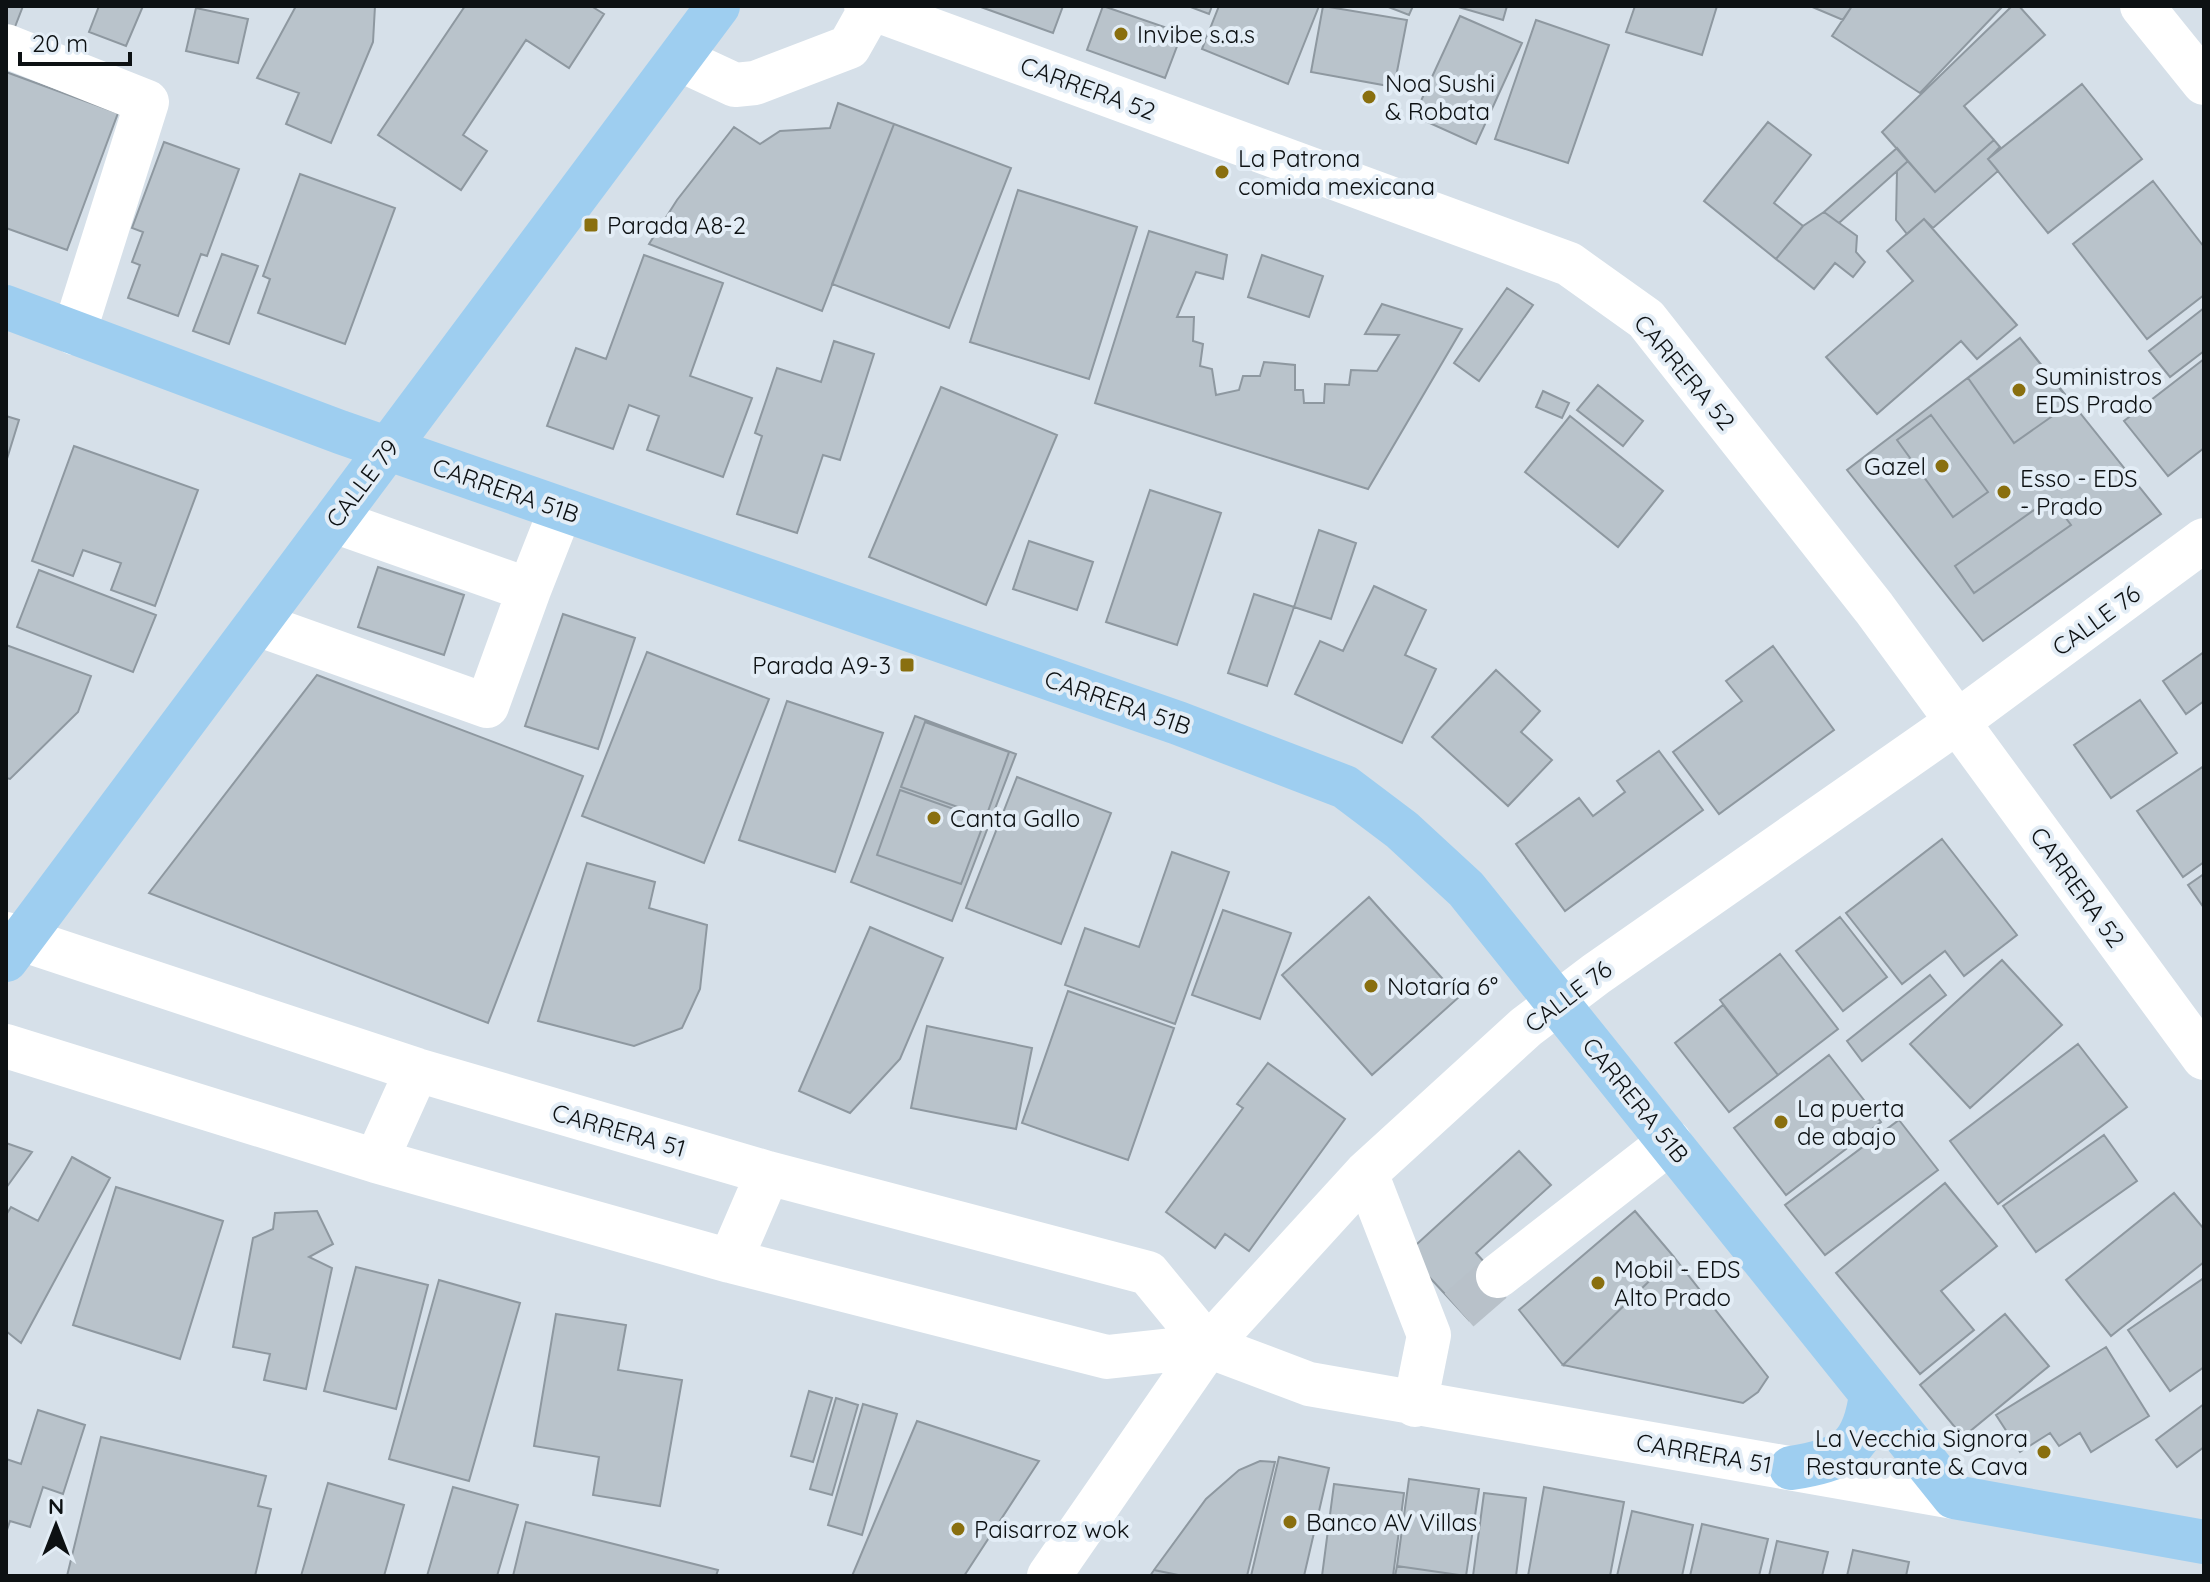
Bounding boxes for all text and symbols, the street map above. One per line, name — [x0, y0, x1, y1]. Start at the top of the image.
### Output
scale bar — [20, 16, 130, 66]
place label: Invibe s.a.s — [1137, 19, 1255, 49]
marker: Invibe s.a.s — [1112, 25, 1130, 43]
text: 20 m — [32, 28, 88, 58]
street label: CARRERA 52 — [1016, 50, 1160, 126]
place label: Noa Sushi & Robata — [1385, 68, 1495, 126]
marker: Noa Sushi & Robata — [1360, 88, 1378, 106]
place label: La Patrona comida mexicana — [1238, 143, 1435, 201]
marker: La Patrona comida mexicana — [1213, 163, 1231, 181]
place label: Parada A8-2 — [607, 210, 746, 240]
marker: Parada A8-2 — [582, 216, 600, 234]
street label: CARRERA 52 — [1628, 308, 1742, 436]
place label: Suministros EDS Prado — [2035, 361, 2162, 419]
marker: Suministros EDS Prado — [2010, 381, 2028, 399]
street label: CALLE 79 — [319, 433, 405, 533]
street label: CARRERA 51B — [429, 451, 583, 529]
place label: Gazel — [1864, 451, 1926, 481]
marker: Gazel — [1933, 457, 1951, 475]
place label: Esso - EDS - Prado — [2020, 463, 2137, 521]
marker: Esso - EDS - Prado — [1995, 483, 2013, 501]
street label: CALLE 76 — [2046, 578, 2146, 662]
place label: Parada A9-3 — [752, 650, 891, 680]
marker: Parada A9-3 — [898, 656, 916, 674]
street label: CARRERA 51B — [1041, 663, 1195, 741]
place label: Canta Gallo — [950, 803, 1080, 833]
marker: Canta Gallo — [925, 809, 943, 827]
street label: CARRERA 52 — [2024, 821, 2132, 953]
street label: CALLE 76 — [1518, 953, 1618, 1039]
place label: Notaría 6° — [1387, 971, 1498, 1001]
marker: Notaría 6° — [1362, 977, 1380, 995]
street label: CARRERA 51B — [1576, 1031, 1696, 1169]
place label: La puerta de abajo — [1797, 1093, 1905, 1151]
street label: CARRERA 51 — [549, 1097, 689, 1163]
marker: La puerta de abajo — [1772, 1113, 1790, 1131]
place label: Mobil - EDS Alto Prado — [1614, 1254, 1740, 1312]
marker: Mobil - EDS Alto Prado — [1589, 1274, 1607, 1292]
place label: La Vecchia Signora Restaurante & Cava — [1806, 1423, 2028, 1481]
street label: CARRERA 51 — [1634, 1426, 1774, 1480]
marker: La Vecchia Signora Restaurante & Cava — [2035, 1443, 2053, 1461]
north arrow — [16, 1486, 96, 1566]
text: N — [48, 1492, 64, 1520]
place label: Banco AV Villas — [1306, 1507, 1477, 1537]
marker: Banco AV Villas — [1281, 1513, 1299, 1531]
place label: Paisarroz wok — [974, 1514, 1130, 1544]
marker: Paisarroz wok — [949, 1520, 967, 1538]

